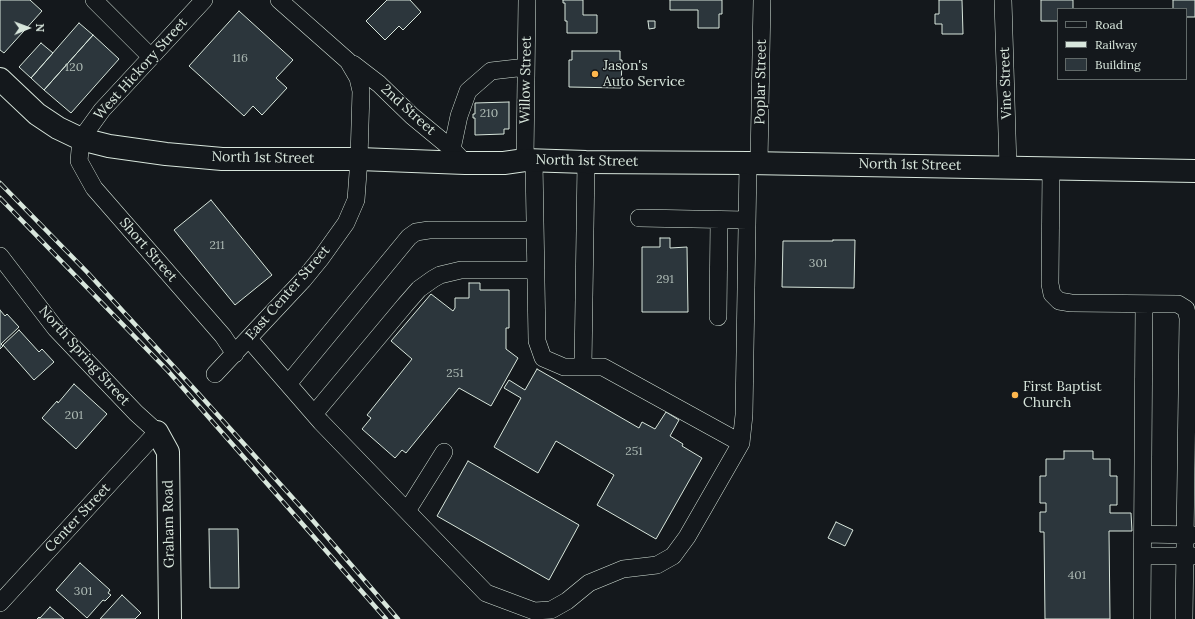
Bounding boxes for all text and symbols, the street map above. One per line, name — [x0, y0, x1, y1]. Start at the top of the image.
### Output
north arrow — [8, 8, 48, 48]
legend — [1057, 8, 1187, 80]
street label: West Hickory Street — [91, 15, 191, 123]
text: Road — [1095, 17, 1123, 32]
text: N — [33, 23, 47, 32]
street label: Willow Street — [517, 36, 535, 124]
text: Railway — [1095, 37, 1137, 52]
street label: Poplar Street — [752, 39, 770, 125]
street label: Vine Street — [996, 47, 1016, 119]
house number: 116 — [232, 52, 248, 66]
text: Building — [1095, 57, 1141, 72]
place label: Jason's Auto Service — [603, 58, 685, 90]
house number: 120 — [65, 61, 83, 75]
marker: Jason's Auto Service — [590, 69, 600, 79]
street label: 2nd Street — [377, 81, 439, 139]
house number: 210 — [480, 107, 498, 121]
street label: North 1st Street — [211, 149, 315, 167]
street label: North 1st Street — [535, 152, 639, 170]
street label: North 1st Street — [858, 156, 962, 174]
street label: Short Street — [116, 215, 180, 285]
house number: 211 — [209, 239, 225, 253]
street label: East Center Street — [242, 242, 334, 344]
house number: 301 — [809, 257, 827, 271]
house number: 291 — [656, 273, 674, 287]
street label: North Spring Street — [35, 303, 133, 409]
house number: 251 — [446, 367, 464, 381]
place label: First Baptist Church — [1023, 379, 1102, 412]
marker: First Baptist Church — [1010, 390, 1020, 400]
house number: 201 — [65, 409, 83, 423]
house number: 251 — [625, 445, 643, 459]
street label: Center Street — [42, 480, 114, 556]
street label: Graham Road — [160, 480, 178, 568]
house number: 401 — [1068, 569, 1086, 583]
house number: 301 — [74, 585, 92, 599]

